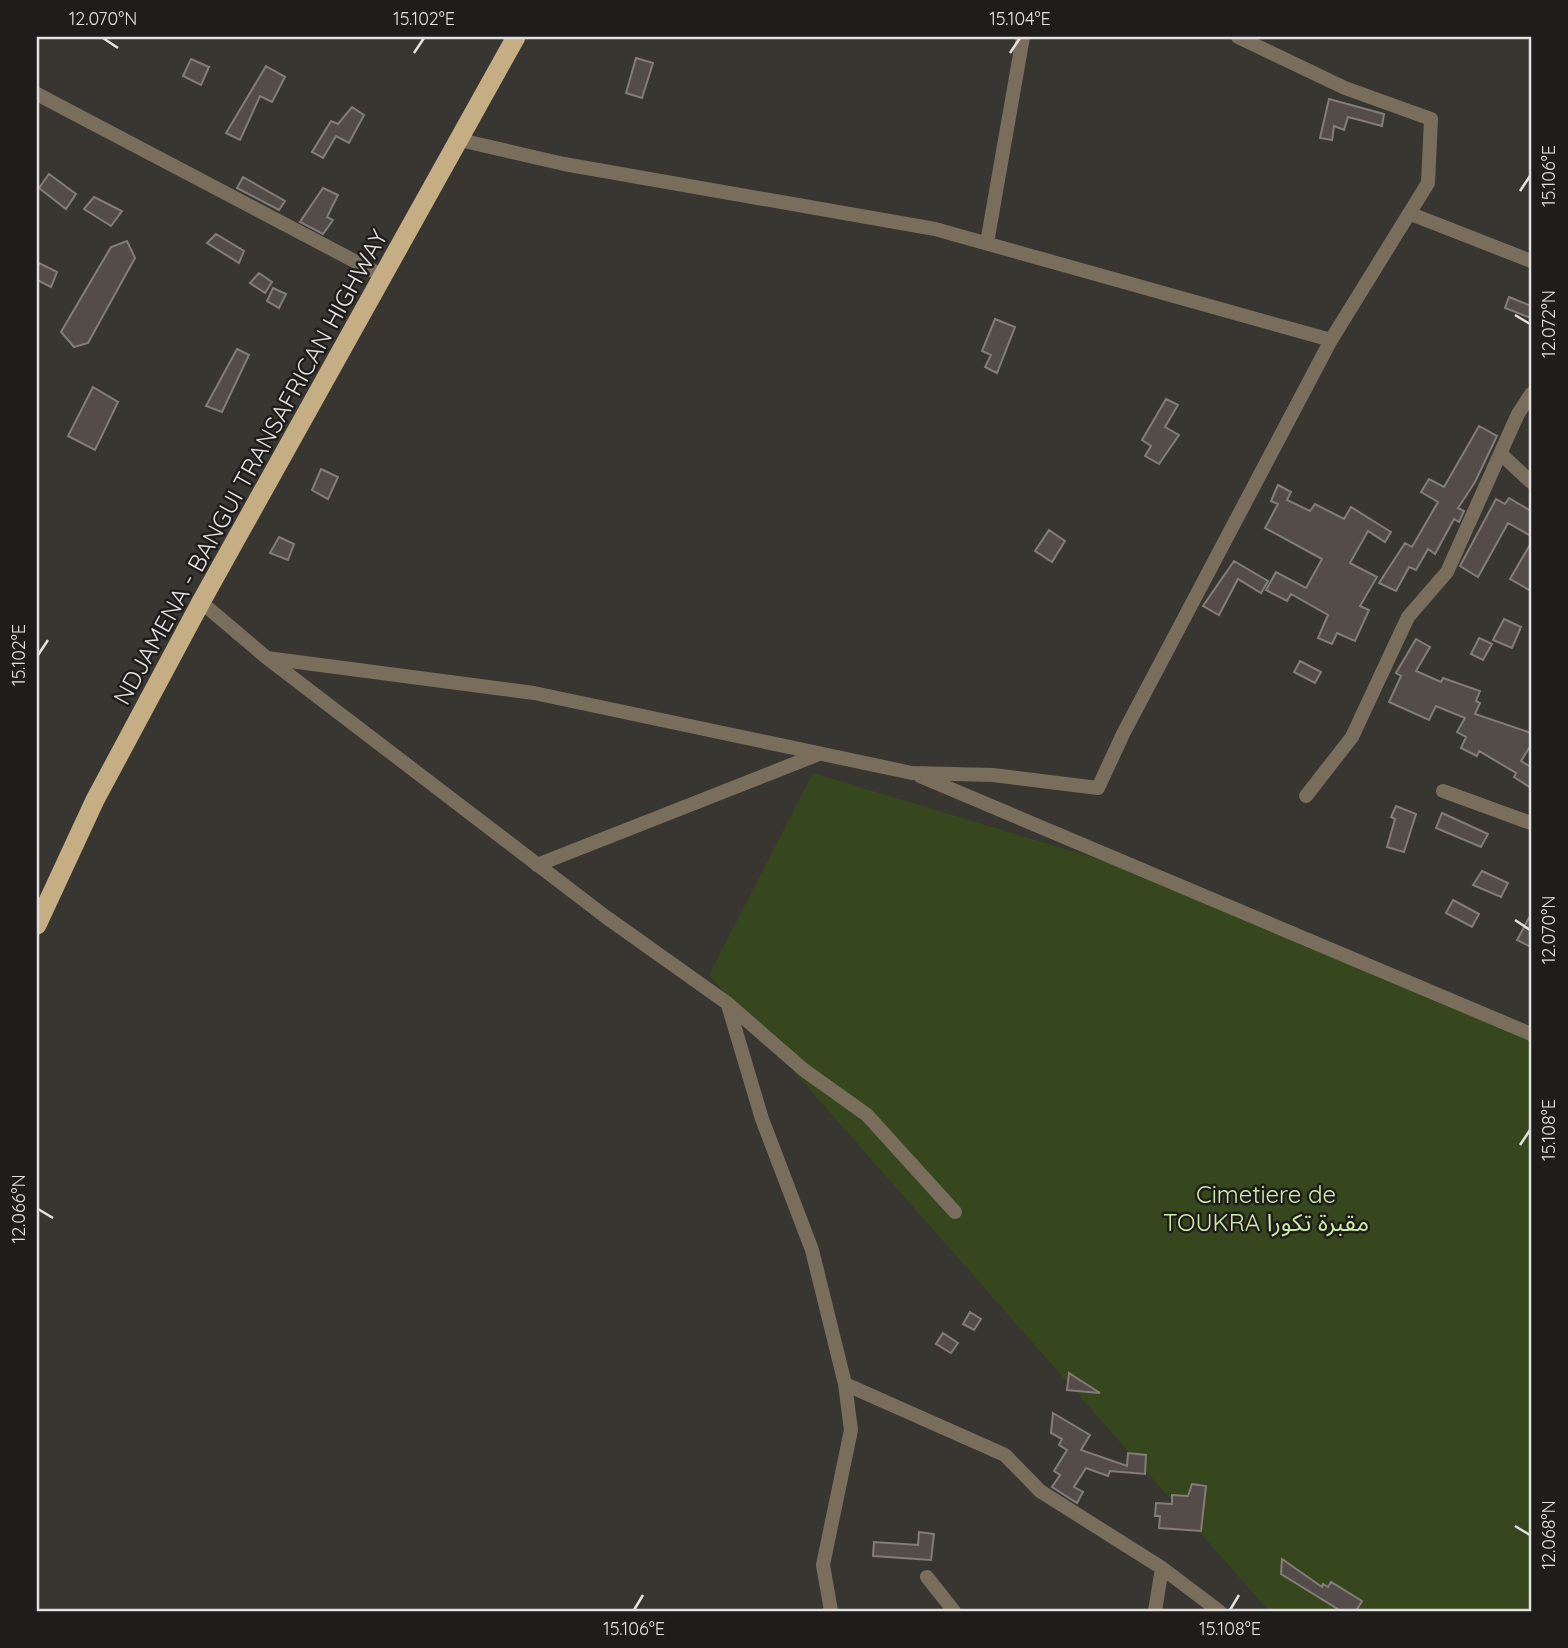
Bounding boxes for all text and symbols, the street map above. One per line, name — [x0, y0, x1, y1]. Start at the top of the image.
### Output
text: 12.070°N — [69, 7, 137, 30]
text: 15.102°E — [393, 7, 455, 30]
text: 15.104°E — [989, 7, 1051, 30]
text: 15.106°E — [1537, 145, 1560, 207]
street label: NDJAMENA - BANGUI TRANSAFRICAN HIGHWAY — [106, 224, 394, 710]
text: 12.072°N — [1537, 290, 1560, 358]
text: 15.102°E — [7, 624, 30, 686]
text: 12.070°N — [1537, 896, 1560, 964]
text: 15.108°E — [1537, 1099, 1560, 1161]
text: 12.066°N — [7, 1174, 30, 1244]
park label: Cimetiere de TOUKRA مقبرة تكورا — [1163, 1179, 1369, 1237]
text: 12.068°N — [1537, 1500, 1560, 1570]
text: 15.106°E — [603, 1617, 665, 1640]
text: 15.108°E — [1199, 1617, 1261, 1640]

